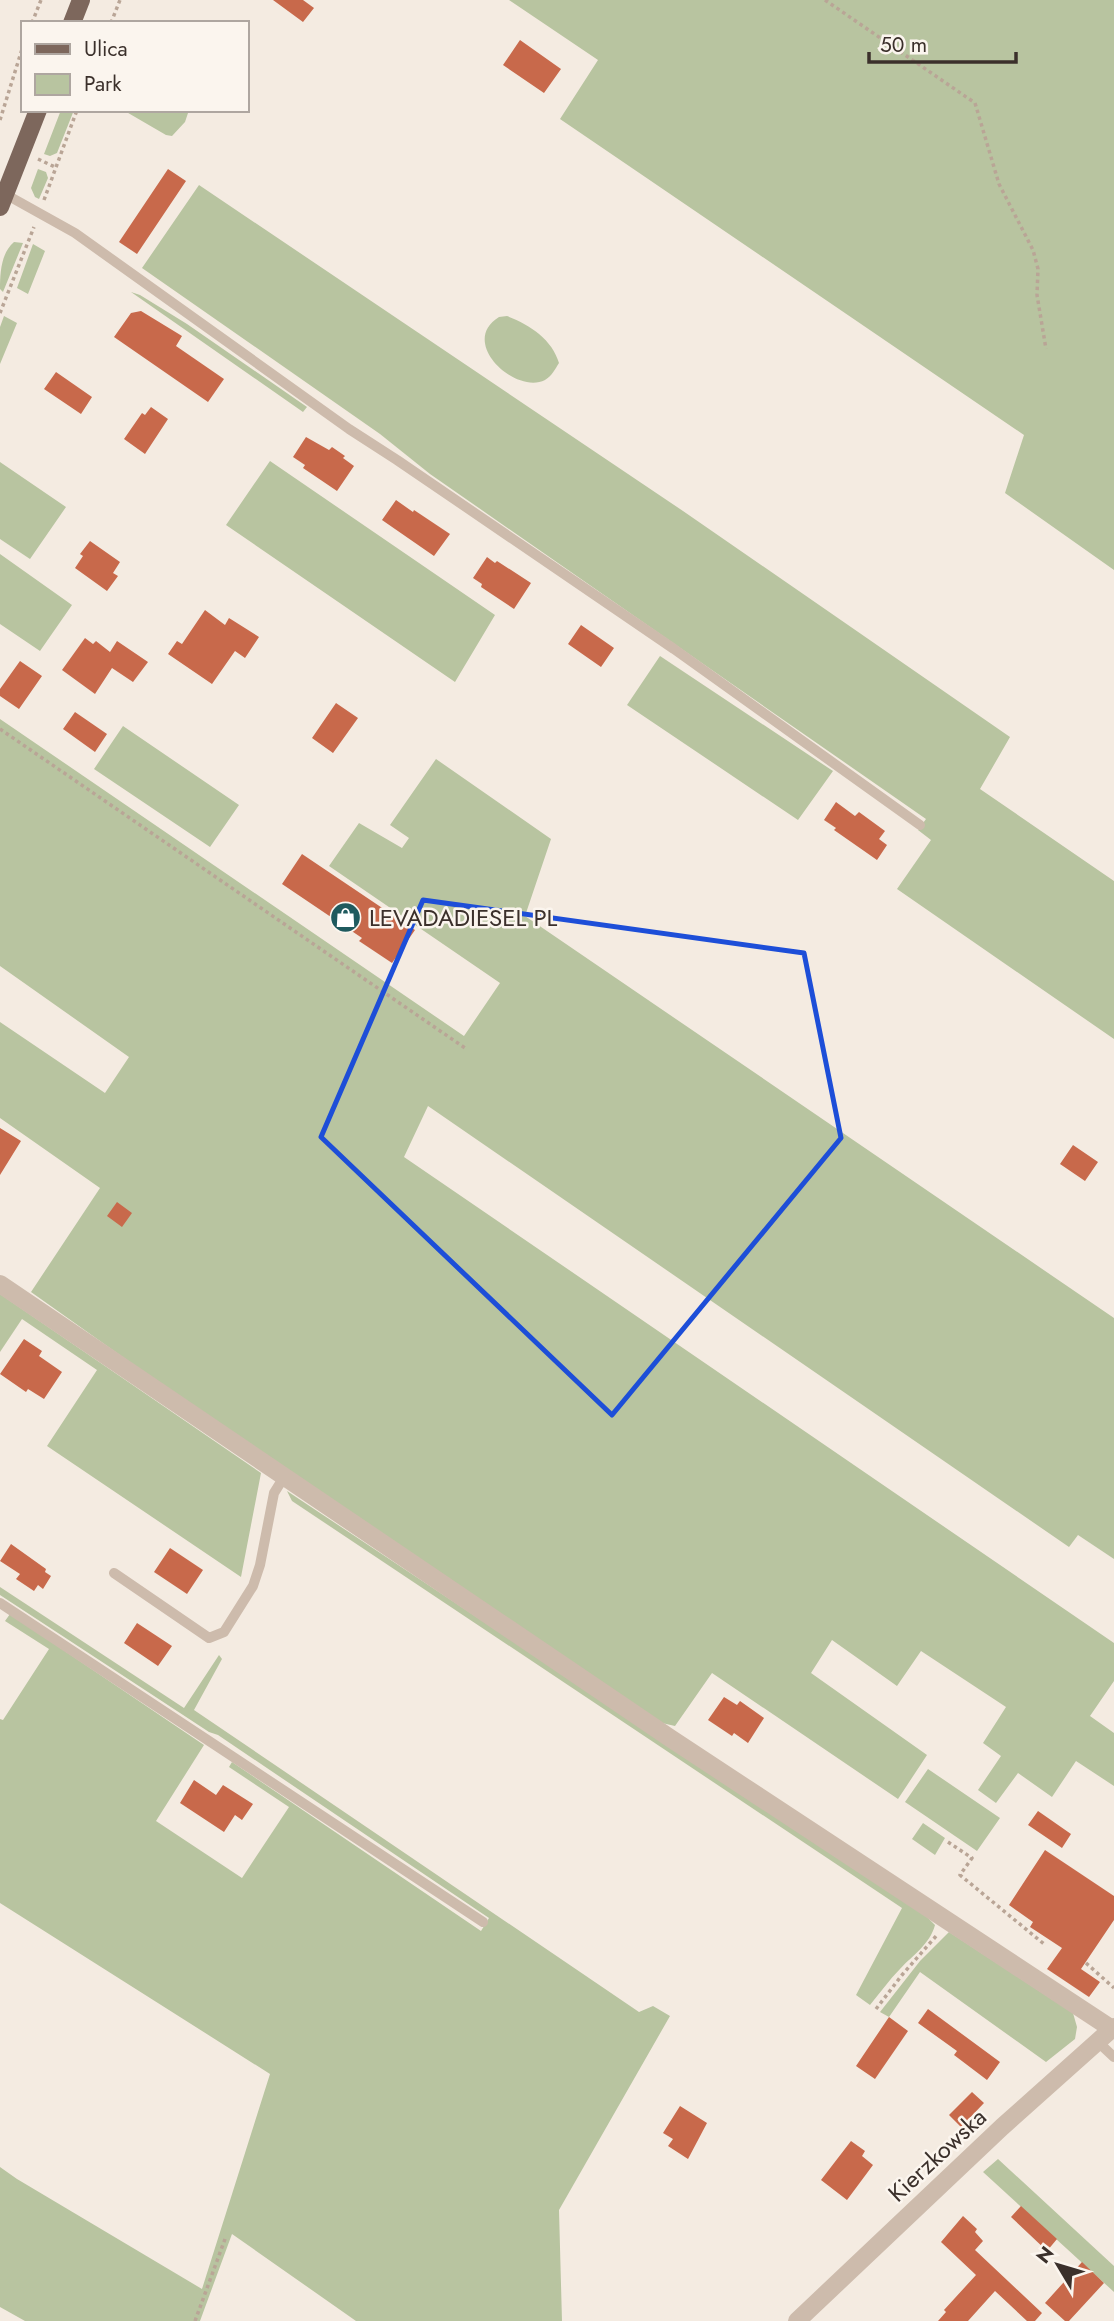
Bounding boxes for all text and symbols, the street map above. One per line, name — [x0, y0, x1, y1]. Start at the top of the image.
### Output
legend — [21, 21, 248, 112]
scale bar — [869, 21, 1016, 65]
text: 50 m — [880, 30, 927, 60]
text: Ulica — [84, 34, 128, 64]
text: Park — [84, 69, 122, 99]
shop icon: LEVADADIESEL PL — [329, 900, 363, 934]
place label: LEVADADIESEL PL — [369, 900, 558, 935]
street label: Kierzkowska — [880, 2100, 994, 2210]
north arrow — [1023, 2230, 1093, 2300]
text: N — [1030, 2241, 1060, 2269]

